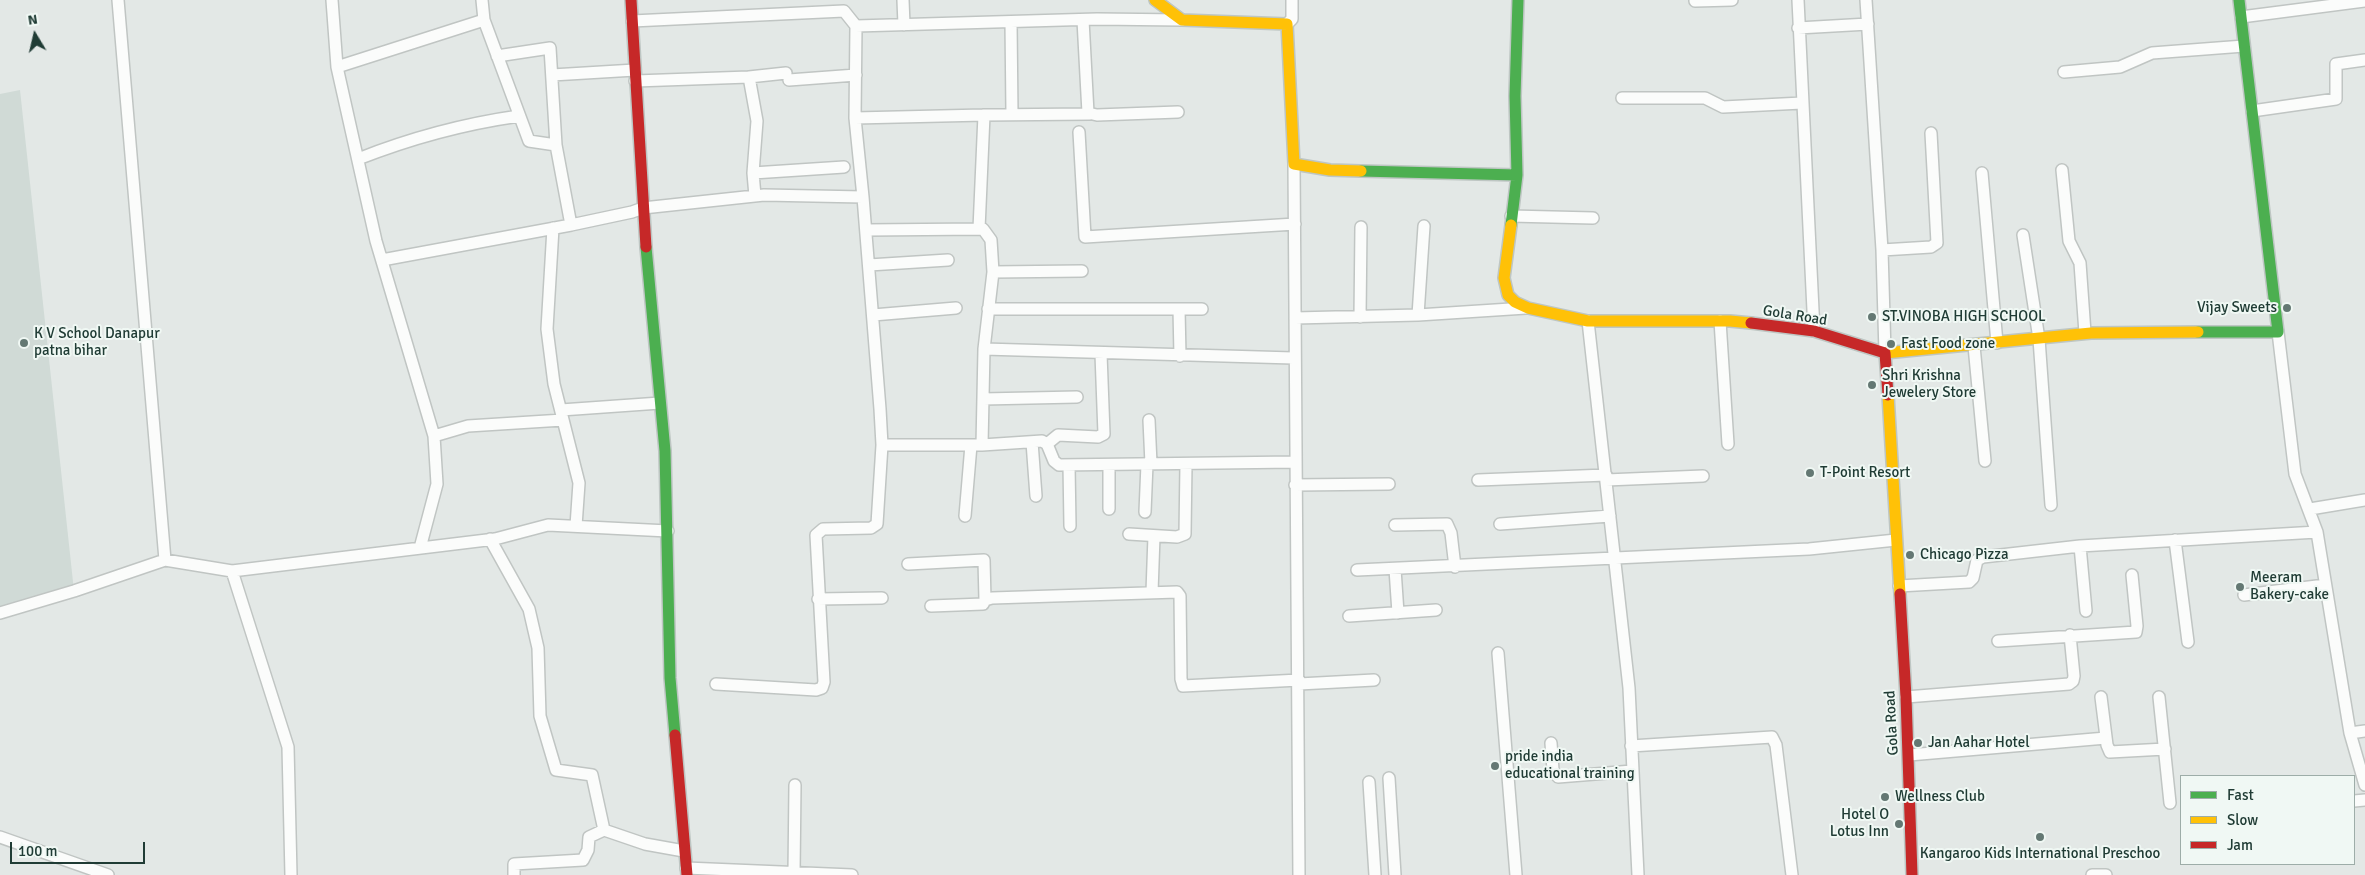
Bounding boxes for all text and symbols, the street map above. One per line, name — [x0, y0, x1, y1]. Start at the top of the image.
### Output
north arrow — [10, 10, 60, 60]
text: N — [26, 11, 39, 29]
place label: Vijay Sweets — [2197, 299, 2277, 317]
street label: Gola Road — [1762, 302, 1828, 330]
marker: Vijay Sweets — [2281, 302, 2293, 314]
place label: ST.VINOBA HIGH SCHOOL — [1882, 308, 2046, 326]
marker: ST.VINOBA HIGH SCHOOL — [1866, 311, 1878, 323]
place label: K V School Danapur patna bihar — [34, 325, 160, 360]
place label: Fast Food zone — [1901, 335, 1995, 353]
marker: K V School Danapur patna bihar — [18, 337, 30, 349]
marker: Fast Food zone — [1885, 338, 1897, 350]
place label: Shri Krishna Jewelery Store — [1882, 367, 1976, 402]
marker: Shri Krishna Jewelery Store — [1866, 379, 1878, 391]
place label: T-Point Resort — [1820, 464, 1910, 482]
marker: T-Point Resort — [1804, 467, 1816, 479]
place label: Chicago Pizza — [1920, 546, 2008, 564]
marker: Chicago Pizza — [1904, 549, 1916, 561]
place label: Meeram Bakery-cake — [2250, 569, 2329, 604]
marker: Meeram Bakery-cake — [2234, 581, 2246, 593]
street label: Gola Road — [1881, 690, 1903, 756]
place label: Jan Aahar Hotel — [1928, 734, 2030, 752]
marker: Jan Aahar Hotel — [1912, 737, 1924, 749]
place label: pride india educational training — [1505, 748, 1635, 783]
marker: pride india educational training — [1489, 760, 1501, 772]
legend — [2180, 775, 2355, 865]
text: Fast — [2227, 786, 2254, 804]
place label: Wellness Club — [1895, 788, 1985, 806]
marker: Wellness Club — [1879, 791, 1891, 803]
place label: Hotel O Lotus Inn — [1830, 806, 1889, 841]
text: Slow — [2227, 811, 2258, 829]
marker: Hotel O Lotus Inn — [1893, 818, 1905, 830]
marker: Kangaroo Kids International Preschoo — [2034, 831, 2046, 843]
scale bar — [12, 832, 148, 864]
text: Jam — [2227, 836, 2253, 854]
text: 100 m — [18, 842, 58, 860]
place label: Kangaroo Kids International Preschoo — [1920, 845, 2160, 863]

